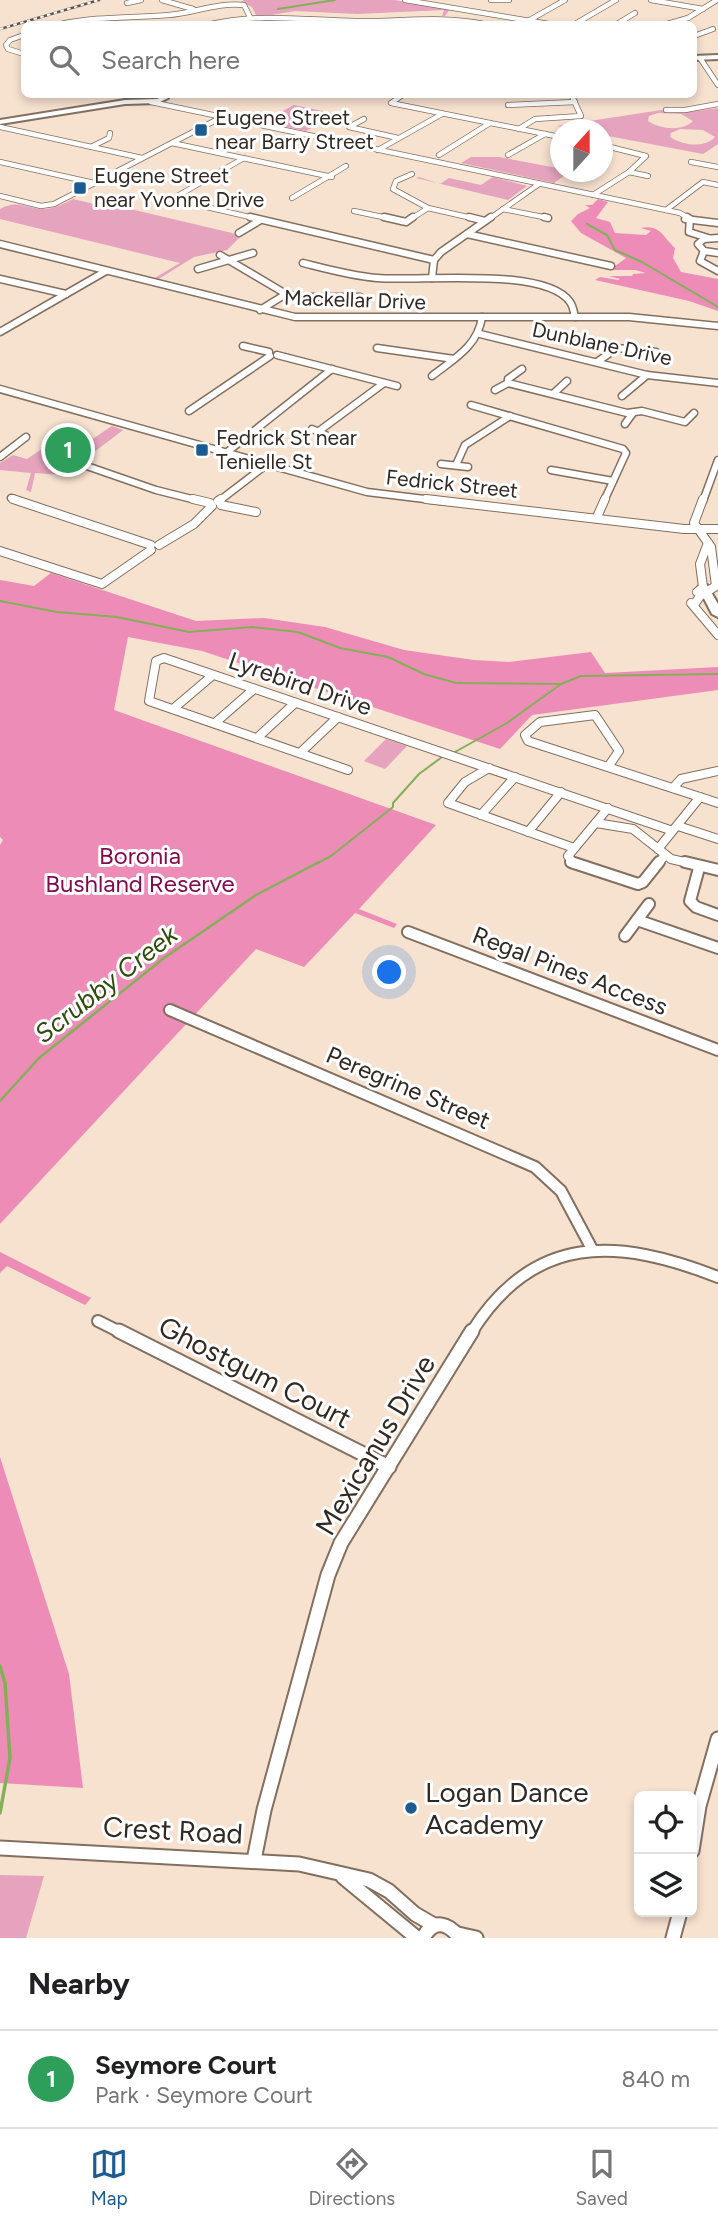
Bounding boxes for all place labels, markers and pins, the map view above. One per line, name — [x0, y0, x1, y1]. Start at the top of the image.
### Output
place label: Eugene Street near Barry Street — [215, 105, 374, 154]
marker: Eugene Street near Barry Street — [193, 122, 209, 138]
place label: Eugene Street near Yvonne Drive — [94, 163, 264, 212]
marker: Eugene Street near Yvonne Drive — [72, 180, 88, 196]
pin: 1 — [45, 424, 91, 476]
place label: Fedrick St near Tenielle St — [216, 425, 357, 474]
marker: Fedrick St near Tenielle St — [194, 442, 210, 458]
place label: Logan Dance Academy — [425, 1775, 589, 1841]
marker: Logan Dance Academy — [403, 1800, 419, 1816]

